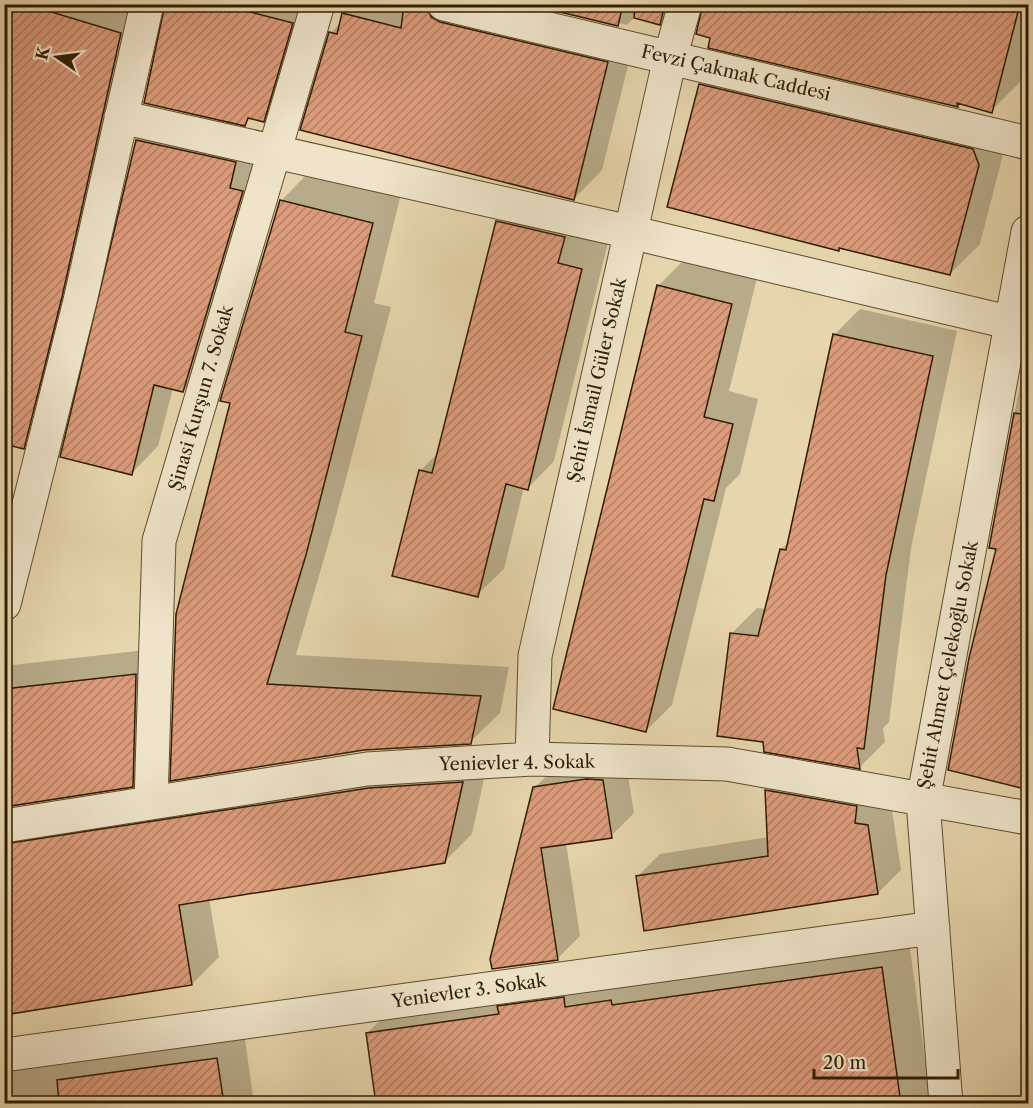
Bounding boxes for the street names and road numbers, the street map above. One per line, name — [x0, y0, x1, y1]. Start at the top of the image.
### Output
street label: Fevzi Çakmak Caddesi — [639, 41, 833, 106]
street label: Şehit İsmail Güler Sokak — [562, 274, 632, 485]
street label: Şinasi Kurşun 7. Sokak — [164, 301, 238, 493]
street label: Şehit Ahmet Çelekoğlu Sokak — [913, 537, 983, 791]
street label: Yenievler 4. Sokak — [438, 751, 597, 775]
street label: Yenievler 3. Sokak — [389, 969, 549, 1013]

